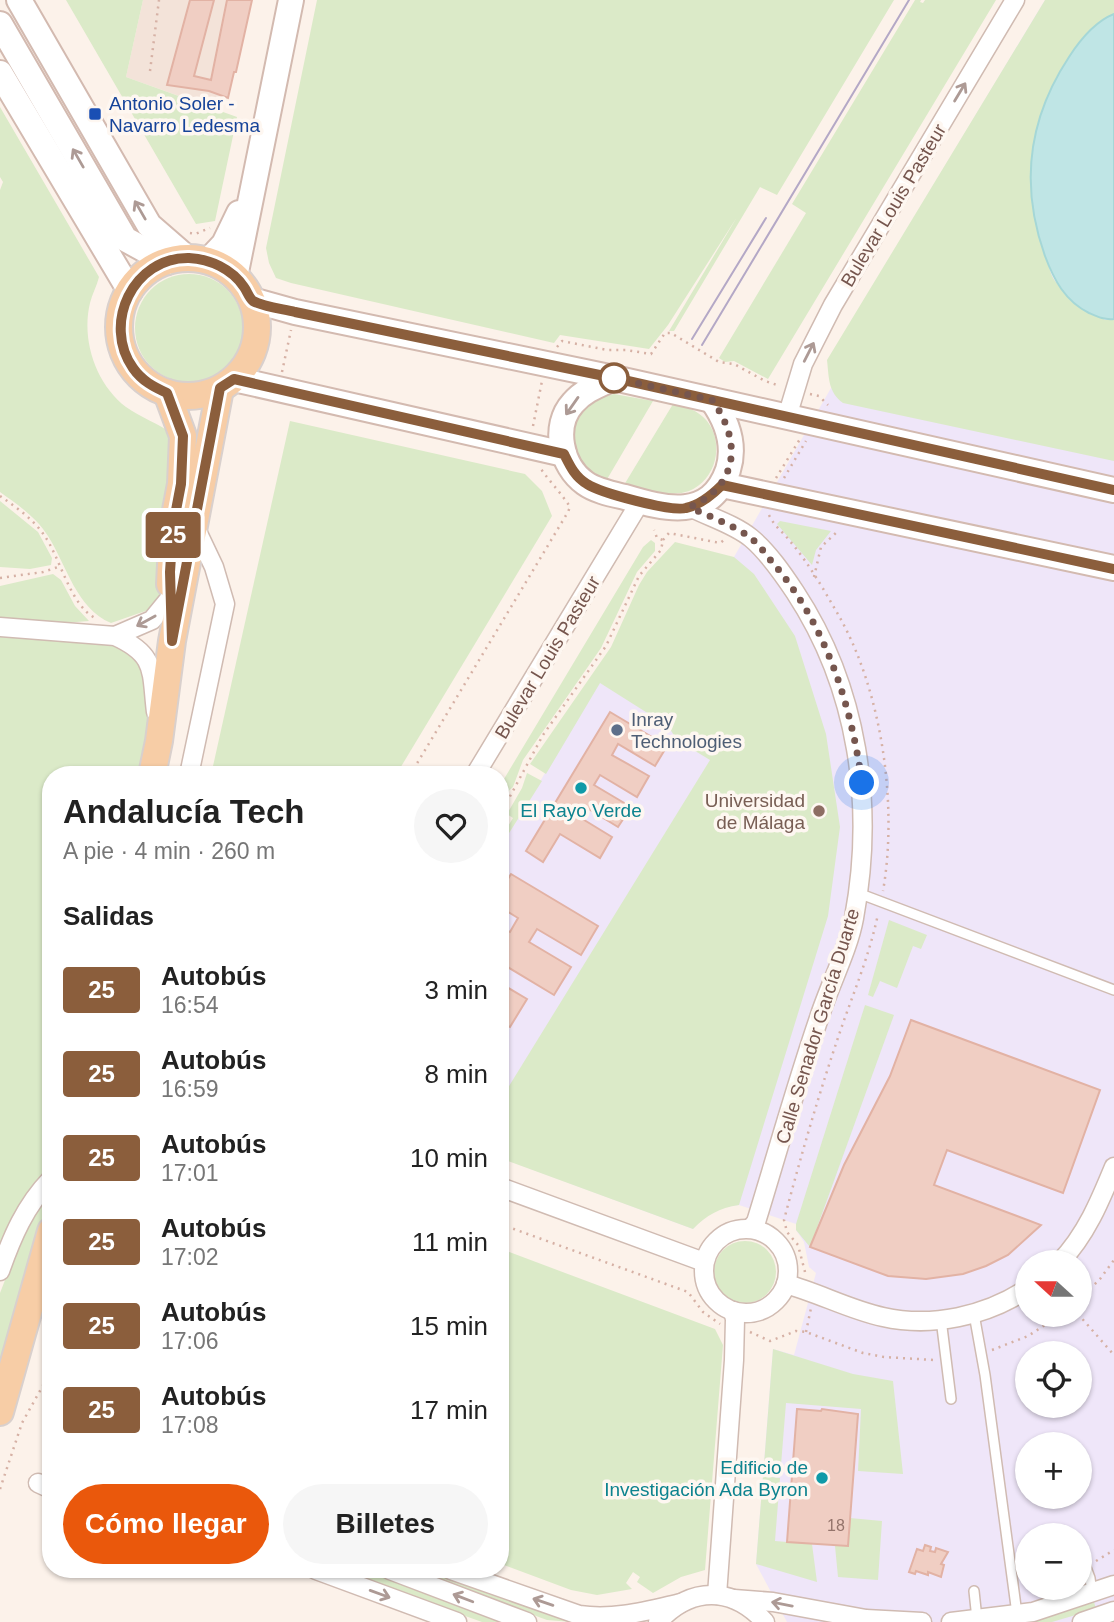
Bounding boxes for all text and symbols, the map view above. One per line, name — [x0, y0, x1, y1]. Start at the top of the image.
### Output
one-way arrow — [953, 83, 967, 103]
place label: Antonio Soler - Navarro Ledesma — [109, 93, 260, 136]
marker: Antonio Soler - Navarro Ledesma — [87, 106, 103, 122]
street label: Bulevar Louis Pasteur — [837, 120, 951, 290]
one-way arrow — [71, 148, 84, 169]
one-way arrow — [133, 200, 147, 220]
one-way arrow — [802, 342, 816, 363]
unlabelled marker — [599, 363, 629, 393]
one-way arrow — [565, 396, 580, 416]
line badge: 25 — [142, 512, 204, 558]
text: 25 — [160, 521, 186, 548]
street label: Bulevar Louis Pasteur — [491, 572, 605, 742]
one-way arrow — [136, 614, 156, 628]
place label: Inray Technologies — [631, 709, 742, 752]
marker: Inray Technologies — [609, 722, 625, 738]
your location — [844, 765, 879, 800]
marker: El Rayo Verde — [573, 780, 589, 796]
button: heart — [414, 789, 488, 863]
place label: Universidad de Málaga — [705, 790, 805, 833]
text: Andalucía Tech — [63, 793, 304, 830]
place label: El Rayo Verde — [520, 800, 642, 821]
marker: Universidad de Málaga — [811, 803, 827, 819]
text: A pie · 4 min · 260 m — [63, 838, 275, 864]
text: Salidas — [63, 901, 154, 931]
street label: Calle Senador García Duarte — [772, 906, 863, 1146]
text: Autobús — [161, 961, 266, 991]
text: 3 min — [424, 975, 488, 1005]
text: 25 — [88, 976, 115, 1003]
text: 16:54 — [161, 992, 219, 1018]
text: Autobús — [161, 1045, 266, 1075]
text: 8 min — [424, 1059, 488, 1089]
text: 25 — [88, 1060, 115, 1087]
text: 16:59 — [161, 1076, 219, 1102]
text: Autobús — [161, 1129, 266, 1159]
text: 10 min — [410, 1143, 488, 1173]
text: 25 — [88, 1144, 115, 1171]
text: 17:01 — [161, 1160, 219, 1186]
text: Autobús — [161, 1213, 266, 1243]
text: 11 min — [412, 1227, 488, 1257]
text: 25 — [88, 1228, 115, 1255]
text: 17:02 — [161, 1244, 219, 1270]
north arrow — [1015, 1250, 1092, 1326]
map controls — [1015, 1250, 1092, 1600]
text: Autobús — [161, 1297, 266, 1327]
text: 15 min — [410, 1311, 488, 1341]
text: 25 — [88, 1312, 115, 1339]
text: 17:06 — [161, 1328, 219, 1354]
button: locate — [1015, 1341, 1092, 1418]
text: Autobús — [161, 1381, 266, 1411]
text: 17 min — [410, 1395, 488, 1425]
text: 25 — [88, 1396, 115, 1423]
text: 17:08 — [161, 1412, 219, 1438]
button: + — [1015, 1432, 1092, 1509]
place label: Edificio de Investigación Ada Byron — [604, 1457, 808, 1500]
marker: Edificio de Investigación Ada Byron — [814, 1470, 830, 1486]
button: Cómo llegar — [63, 1484, 269, 1564]
button: Billetes — [283, 1484, 488, 1564]
house number: 18 — [827, 1517, 845, 1534]
button: − — [1015, 1523, 1092, 1600]
one-way arrow — [369, 1588, 391, 1601]
one-way arrow — [453, 1590, 475, 1603]
one-way arrow — [533, 1595, 555, 1607]
one-way arrow — [771, 1597, 794, 1611]

